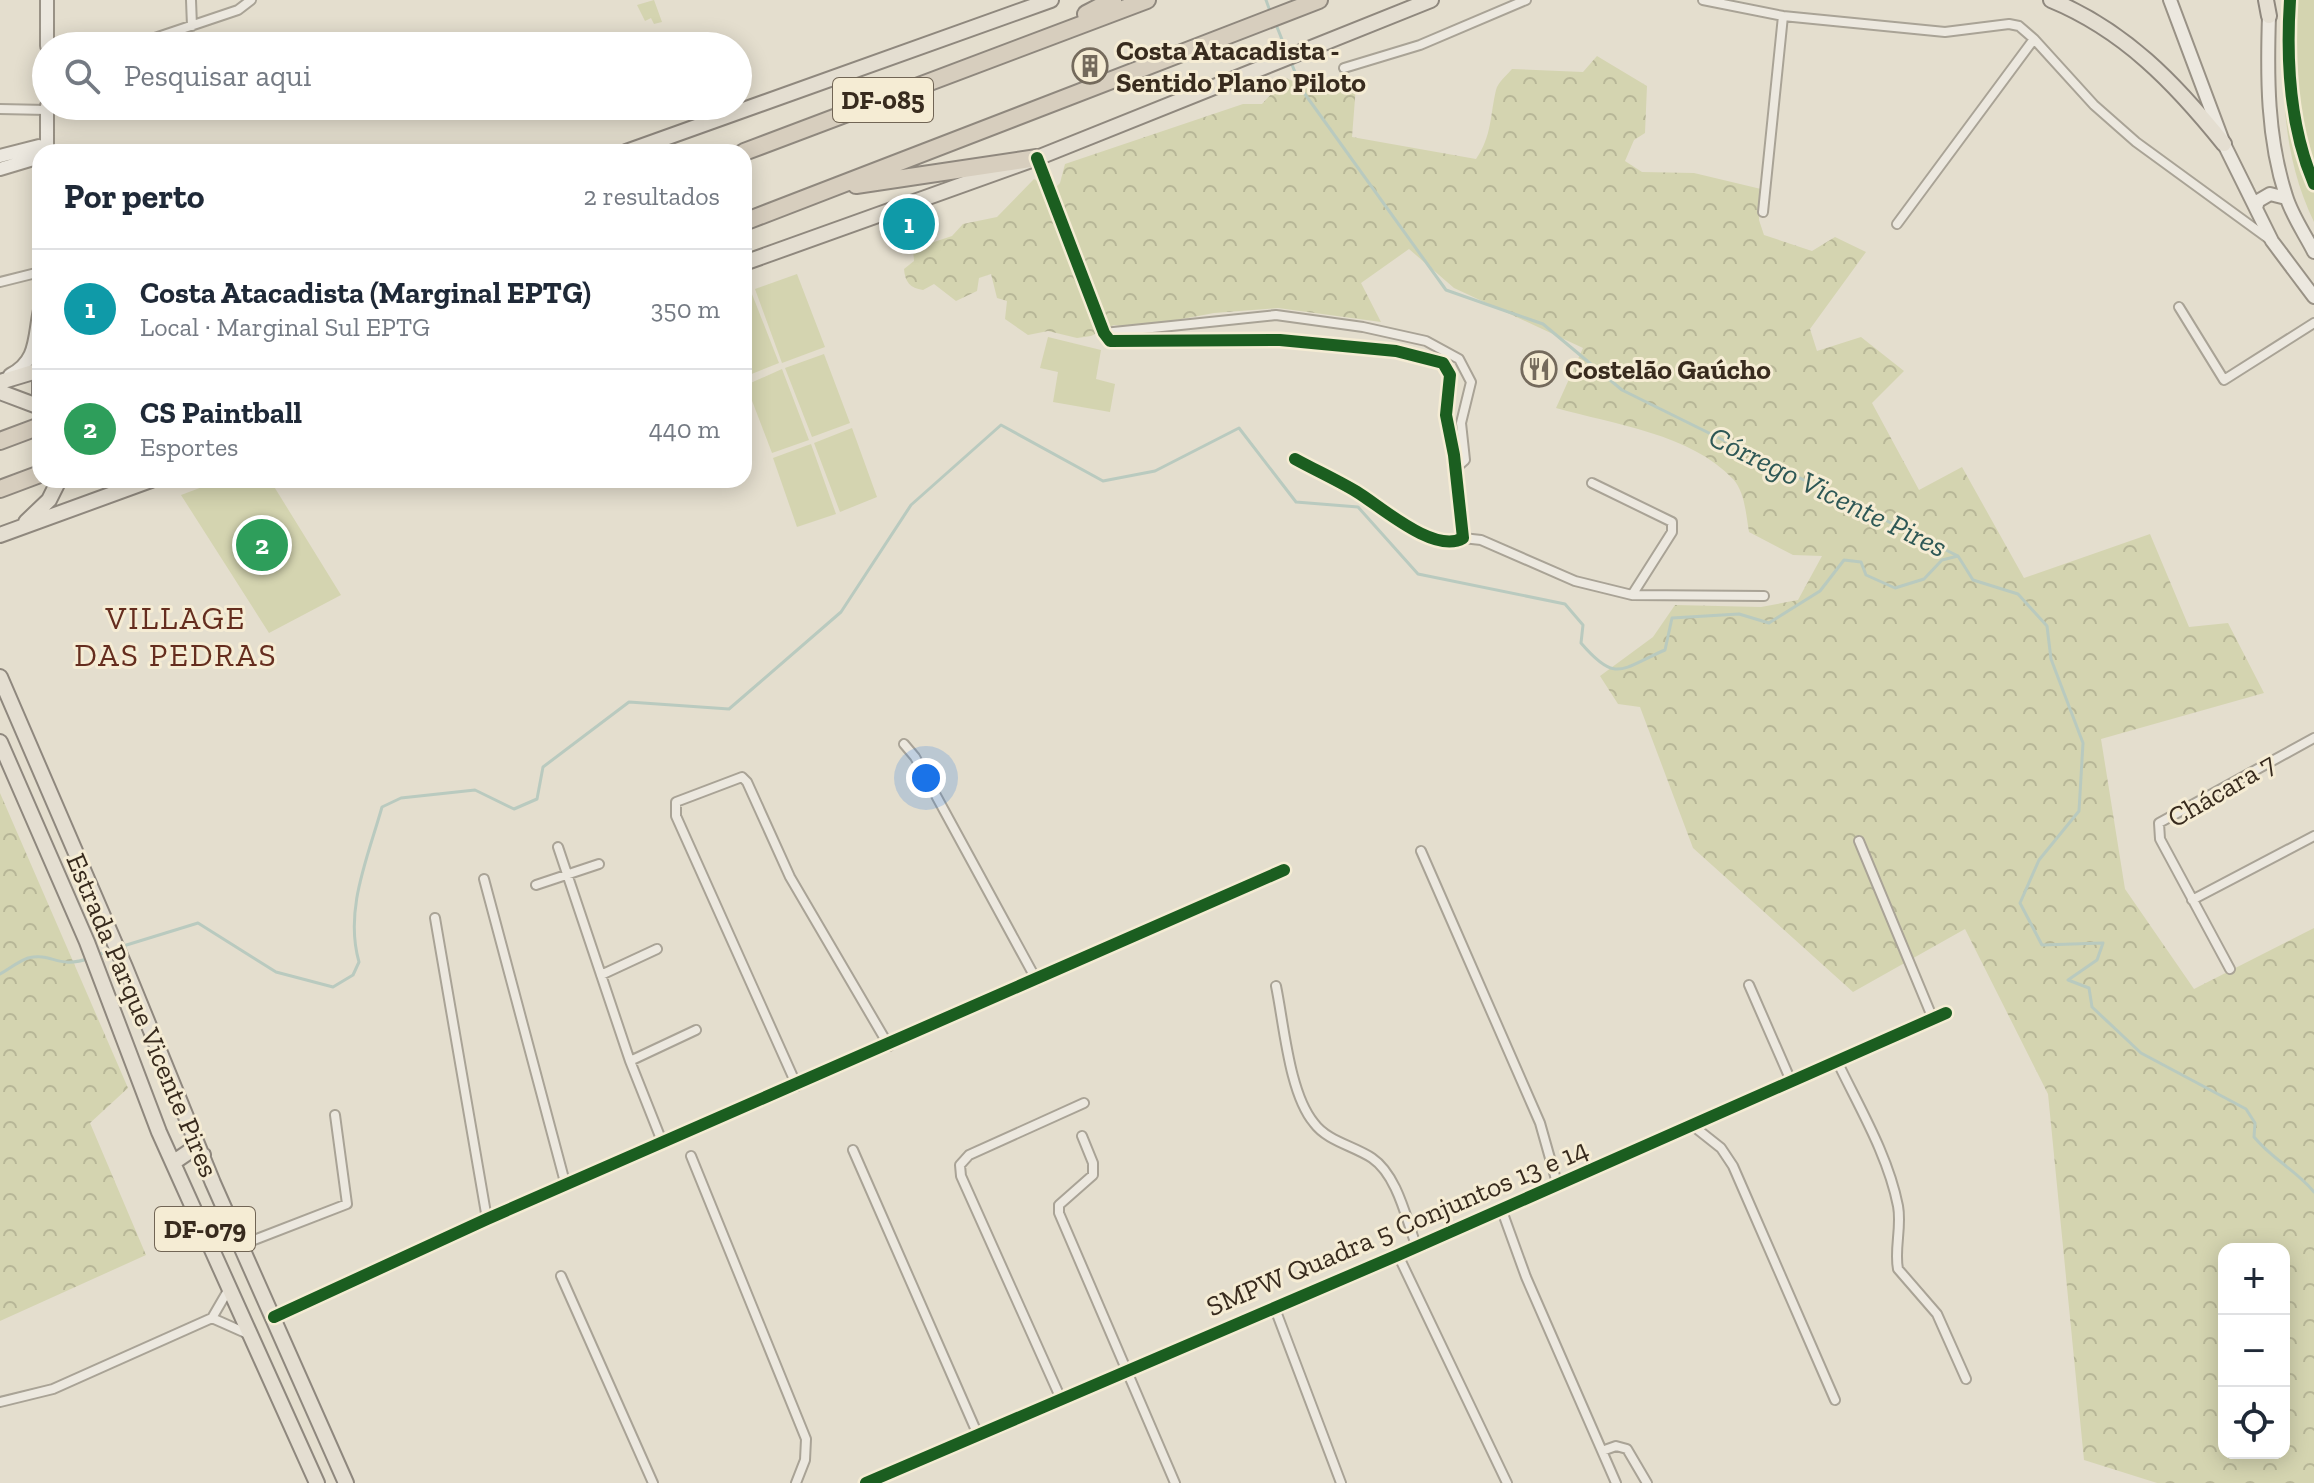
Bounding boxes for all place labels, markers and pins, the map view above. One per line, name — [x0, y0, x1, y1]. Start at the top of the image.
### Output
place label: Costa Atacadista - Sentido Plano Piloto — [1116, 34, 1366, 99]
building icon: Costa Atacadista - Sentido Plano Piloto — [1071, 47, 1109, 85]
pin: 1 — [883, 194, 935, 254]
restaurant icon: Costelão Gaúcho — [1520, 350, 1558, 388]
place label: Costelão Gaúcho — [1565, 353, 1771, 386]
pin: 2 — [236, 515, 288, 575]

